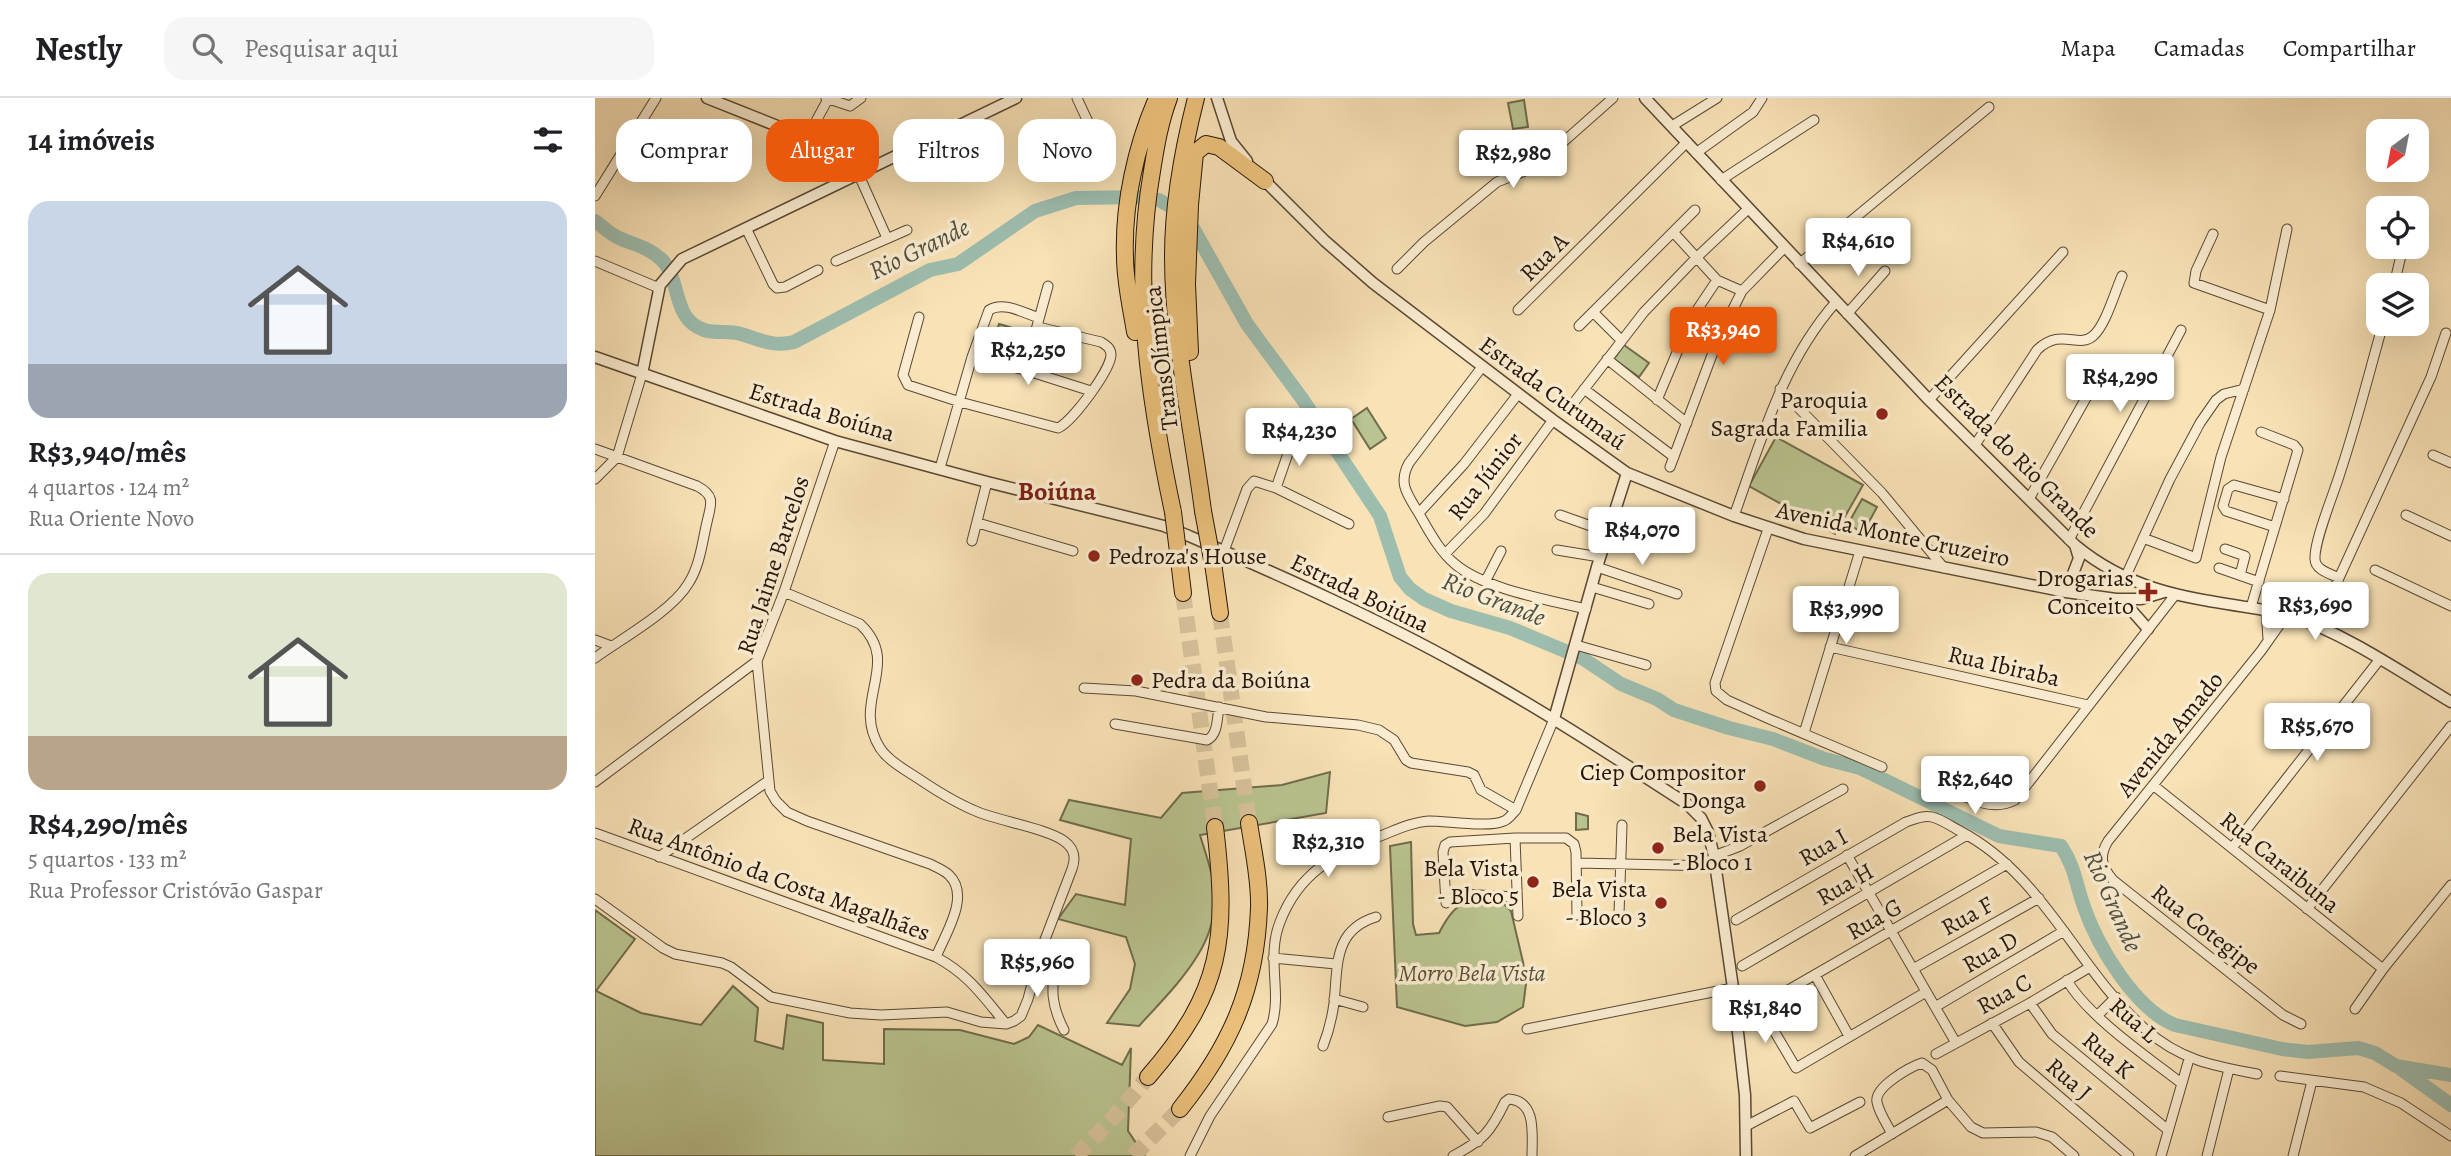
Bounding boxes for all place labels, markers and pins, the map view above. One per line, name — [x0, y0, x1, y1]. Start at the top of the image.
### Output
pin: R$2,980 — [1448, 130, 1578, 190]
pin: R$4,610 — [1793, 218, 1923, 278]
pin: R$3,940 — [1658, 308, 1788, 367]
pin: R$2,250 — [963, 328, 1093, 387]
pin: R$4,290 — [2055, 354, 2185, 414]
place label: Paroquia Sagrada Familia — [1711, 384, 1869, 444]
marker: Paroquia Sagrada Familia — [1874, 406, 1890, 422]
pin: R$4,230 — [1234, 408, 1364, 468]
pin: R$4,070 — [1577, 508, 1707, 567]
place label: Pedroza's House — [1108, 540, 1267, 572]
marker: Pedroza's House — [1086, 548, 1102, 564]
place label: Drogarias Conceito — [2037, 562, 2134, 622]
pin: R$3,690 — [2250, 582, 2380, 642]
marker: Drogarias Conceito — [2140, 584, 2156, 600]
pin: R$3,990 — [1781, 587, 1911, 646]
place label: Pedra da Boiúna — [1151, 664, 1311, 696]
marker: Pedra da Boiúna — [1129, 672, 1145, 688]
pin: R$5,670 — [2252, 704, 2382, 763]
place label: Ciep Compositor Donga — [1580, 756, 1747, 816]
pin: R$2,640 — [1910, 756, 2040, 816]
marker: Ciep Compositor Donga — [1752, 778, 1768, 794]
place label: Bela Vista - Bloco 1 — [1672, 818, 1769, 878]
pin: R$2,310 — [1263, 820, 1393, 879]
marker: Bela Vista - Bloco 1 — [1650, 840, 1666, 856]
place label: Bela Vista - Bloco 5 — [1423, 852, 1520, 912]
place label: Bela Vista - Bloco 3 — [1551, 873, 1648, 933]
marker: Bela Vista - Bloco 5 — [1525, 874, 1541, 890]
marker: Bela Vista - Bloco 3 — [1653, 895, 1669, 911]
pin: R$5,960 — [972, 940, 1102, 999]
pin: R$1,840 — [1700, 986, 1830, 1045]

